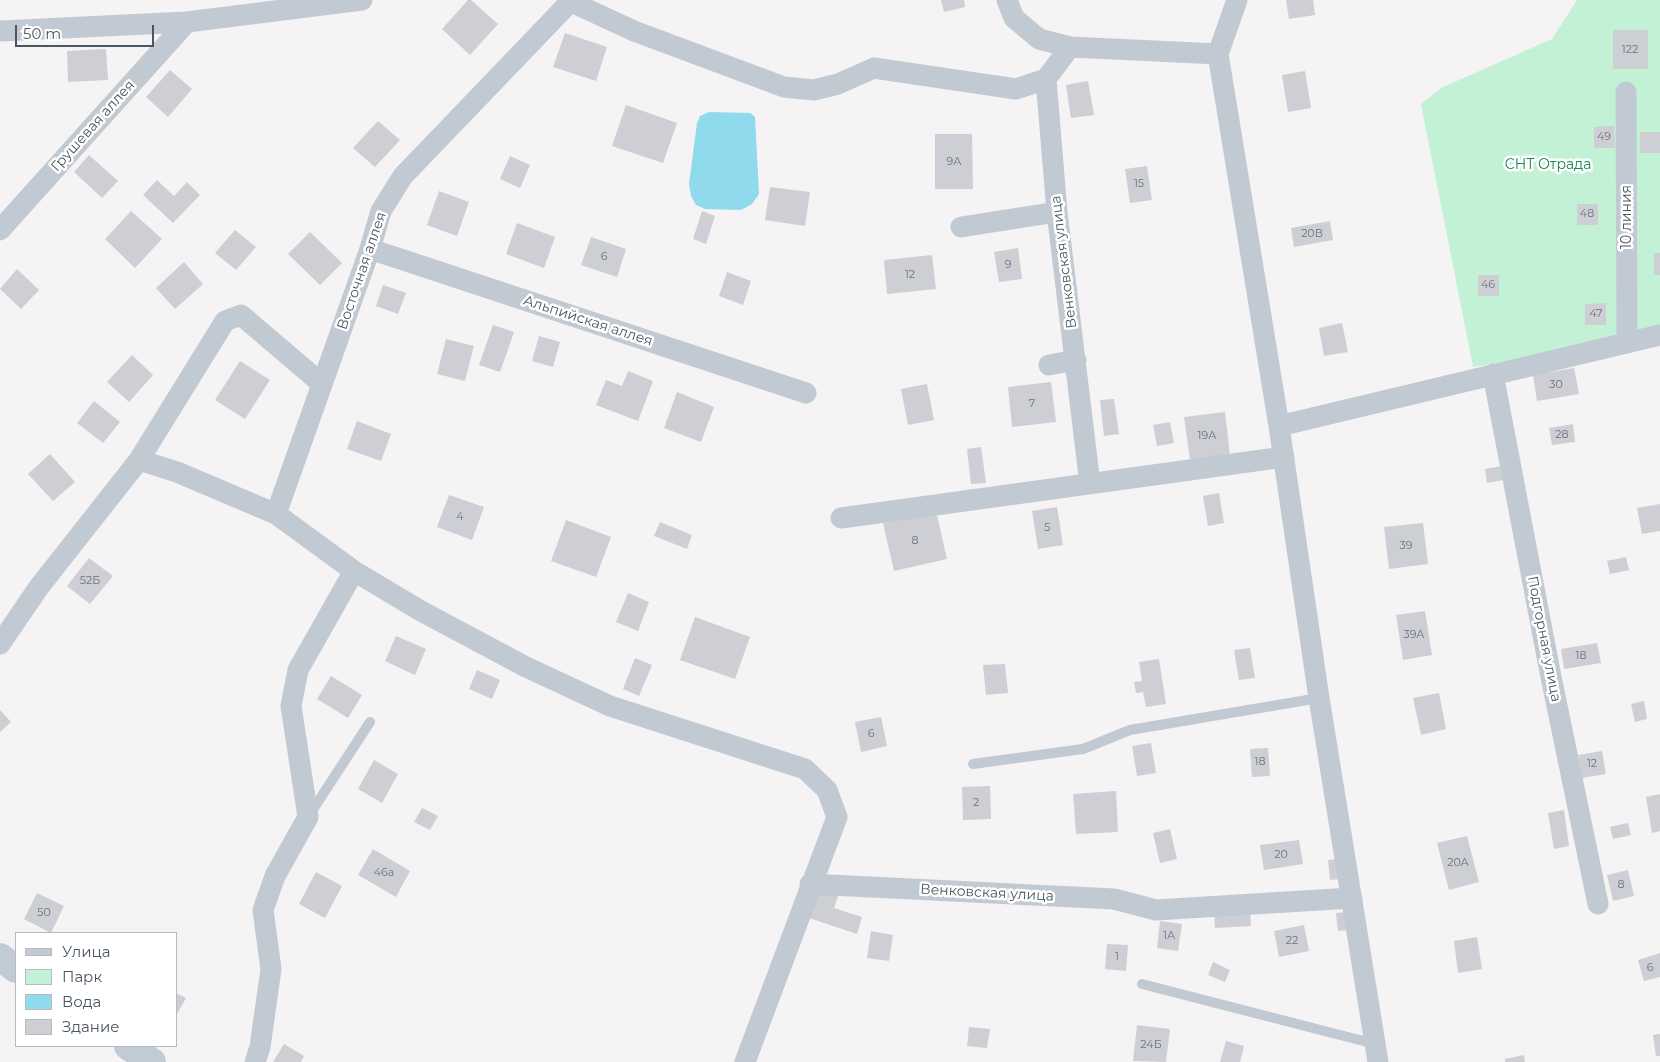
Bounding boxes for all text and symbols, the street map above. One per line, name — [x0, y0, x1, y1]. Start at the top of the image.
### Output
scale bar — [18, 15, 156, 47]
text: 50 m — [23, 24, 61, 43]
house number: 122 — [1622, 43, 1638, 57]
street label: Грушевая аллея — [48, 77, 138, 175]
house number: 49 — [1597, 130, 1611, 144]
house number: 9А — [947, 155, 961, 169]
park label: СНТ Отрада — [1505, 157, 1591, 173]
house number: 15 — [1134, 177, 1144, 191]
street label: 10 линия — [1619, 185, 1635, 249]
street label: Венковская улица — [1048, 195, 1080, 329]
house number: 48 — [1580, 207, 1594, 221]
street label: Восточная аллея — [334, 210, 390, 332]
house number: 20В — [1301, 227, 1323, 241]
house number: 6 — [601, 250, 607, 264]
house number: 9 — [1005, 258, 1011, 272]
house number: 12 — [905, 268, 915, 282]
house number: 46 — [1481, 278, 1495, 292]
street label: Альпийская аллея — [521, 292, 655, 350]
house number: 47 — [1589, 307, 1603, 321]
house number: 30 — [1549, 378, 1563, 392]
house number: 7 — [1029, 397, 1035, 411]
house number: 28 — [1555, 428, 1569, 442]
house number: 19А — [1198, 429, 1216, 443]
house number: 4 — [456, 510, 464, 524]
house number: 5 — [1044, 521, 1050, 535]
house number: 8 — [911, 534, 919, 548]
house number: 39 — [1400, 539, 1412, 553]
house number: 52Б — [80, 574, 100, 588]
street label: Подгорная улица — [1524, 575, 1564, 703]
house number: 39А — [1403, 628, 1425, 642]
house number: 18 — [1576, 649, 1586, 663]
house number: 6 — [868, 727, 874, 741]
house number: 18 — [1255, 755, 1265, 769]
house number: 12 — [1587, 757, 1597, 771]
house number: 2 — [973, 796, 979, 810]
house number: 20 — [1274, 848, 1288, 862]
house number: 20А — [1447, 856, 1469, 870]
house number: 46а — [374, 866, 394, 880]
house number: 8 — [1617, 878, 1625, 892]
street label: Венковская улица — [920, 881, 1054, 905]
house number: 50 — [37, 906, 51, 920]
house number: 1А — [1163, 929, 1175, 943]
legend — [15, 932, 178, 1047]
house number: 22 — [1286, 934, 1298, 948]
text: Улица — [62, 942, 110, 961]
house number: 1 — [1115, 950, 1119, 964]
house number: 6 — [1647, 961, 1653, 975]
text: Парк — [62, 967, 102, 986]
text: Вода — [62, 992, 101, 1011]
text: Здание — [62, 1017, 120, 1036]
house number: 24Б — [1140, 1038, 1162, 1052]

